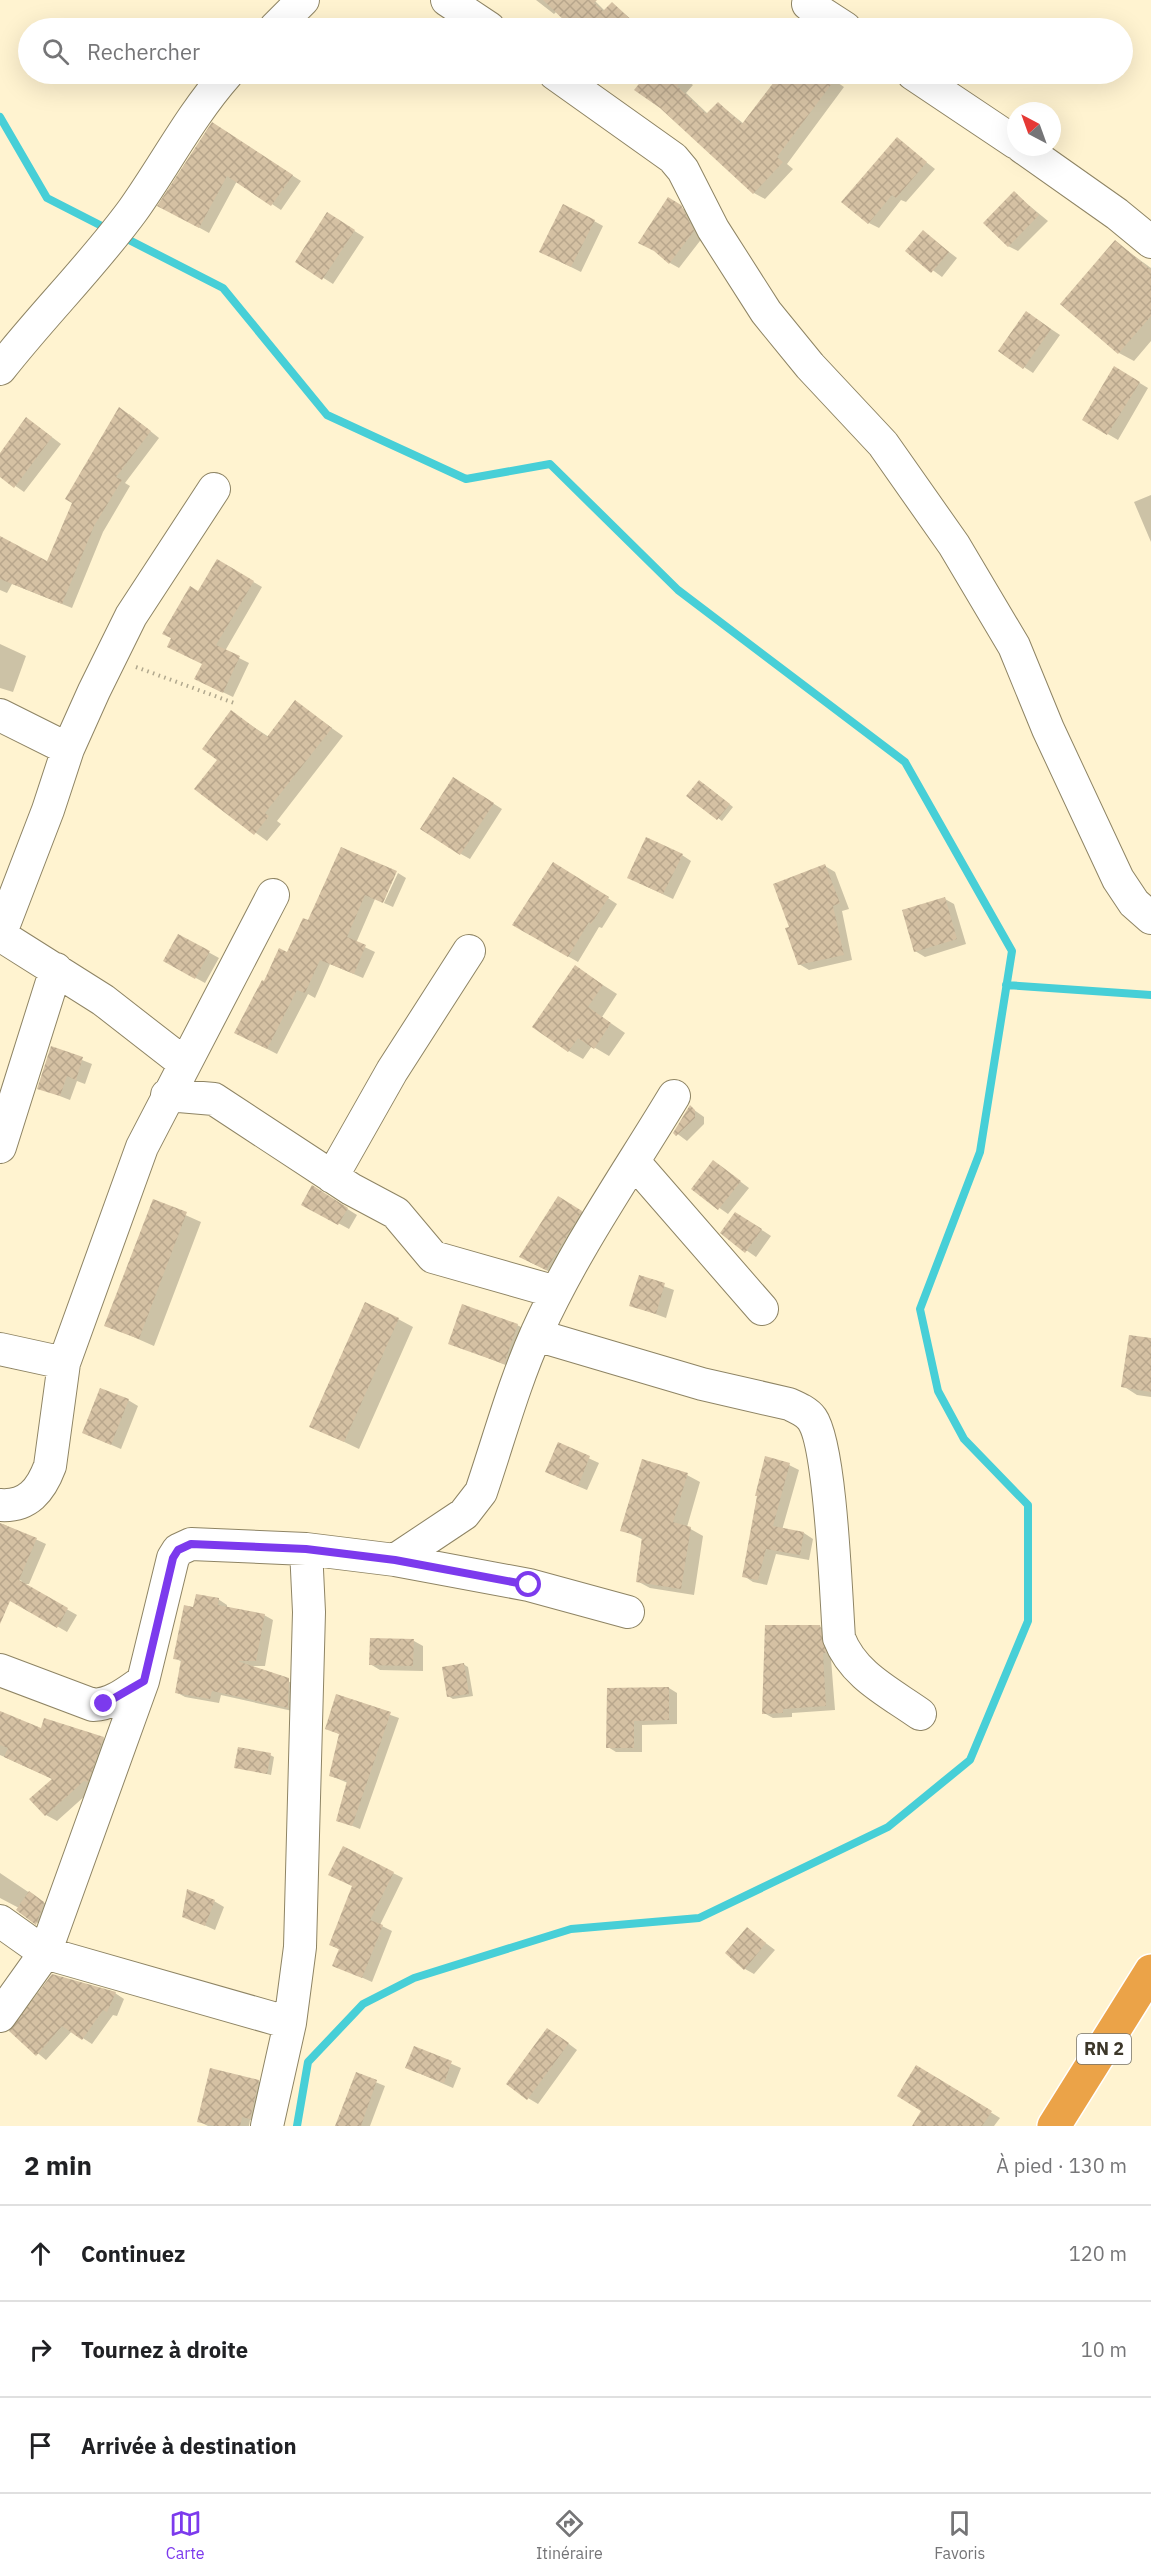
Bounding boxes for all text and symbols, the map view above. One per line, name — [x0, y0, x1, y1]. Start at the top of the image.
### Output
search box — [18, 18, 1133, 84]
icon: search — [39, 35, 72, 68]
text: Rechercher — [87, 37, 200, 66]
north arrow — [1007, 102, 1061, 156]
route start — [515, 1571, 541, 1597]
route end — [90, 1690, 116, 1716]
road number: RN 2 — [1077, 2034, 1131, 2064]
text: 2 min — [24, 2148, 92, 2182]
text: À pied · 130 m — [996, 2152, 1127, 2179]
icon: ahead — [24, 2237, 57, 2270]
text: Continuez — [81, 2239, 185, 2268]
text: 120 m — [1069, 2240, 1127, 2267]
icon: right — [24, 2333, 57, 2366]
text: Tournez à droite — [81, 2335, 248, 2364]
text: 10 m — [1081, 2336, 1127, 2363]
icon: arrive — [24, 2429, 57, 2462]
text: Arrivée à destination — [81, 2431, 297, 2460]
tab: Carte — [166, 2507, 204, 2563]
tab: Itinéraire — [536, 2507, 603, 2563]
tab: Favoris — [934, 2507, 985, 2563]

